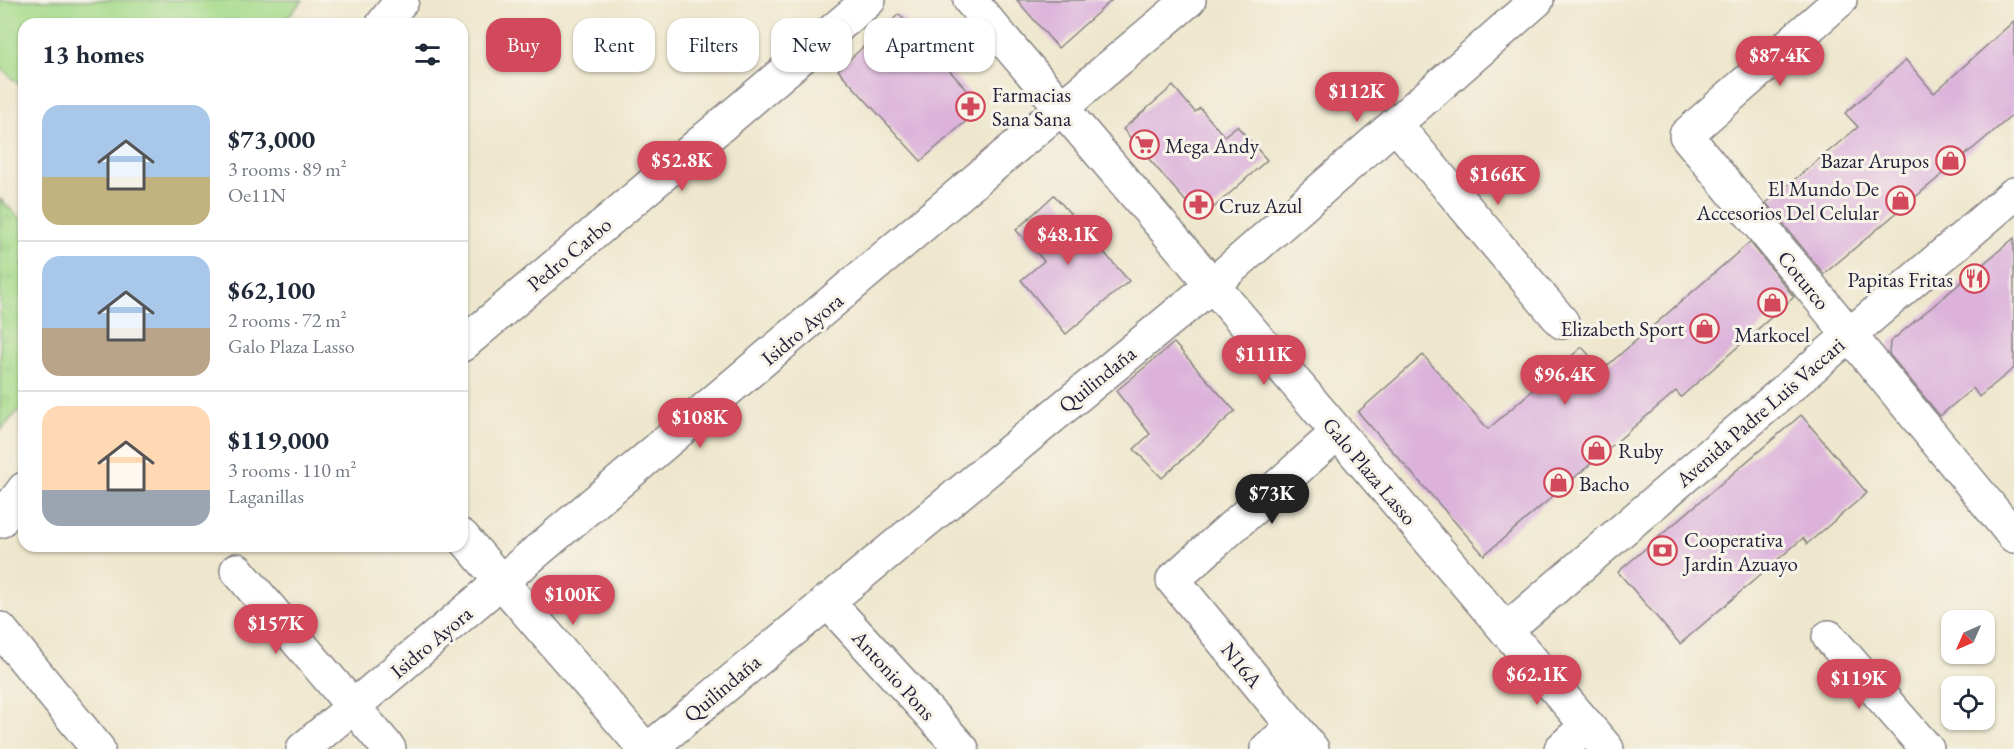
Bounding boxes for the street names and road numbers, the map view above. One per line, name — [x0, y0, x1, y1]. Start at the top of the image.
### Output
street label: Pedro Carbo — [521, 211, 617, 297]
street label: Coturco — [1772, 245, 1836, 315]
street label: Isidro Ayora — [755, 286, 849, 371]
street label: Avenida Padre Luis Vaccari — [1669, 331, 1850, 493]
street label: Quilindaña — [1053, 339, 1142, 419]
street label: Galo Plaza Lasso — [1317, 411, 1423, 531]
street label: Isidro Ayora — [384, 599, 478, 684]
street label: Antonio Pons — [846, 624, 942, 726]
street label: N16A — [1215, 637, 1269, 694]
street label: Quilindaña — [678, 648, 767, 729]

